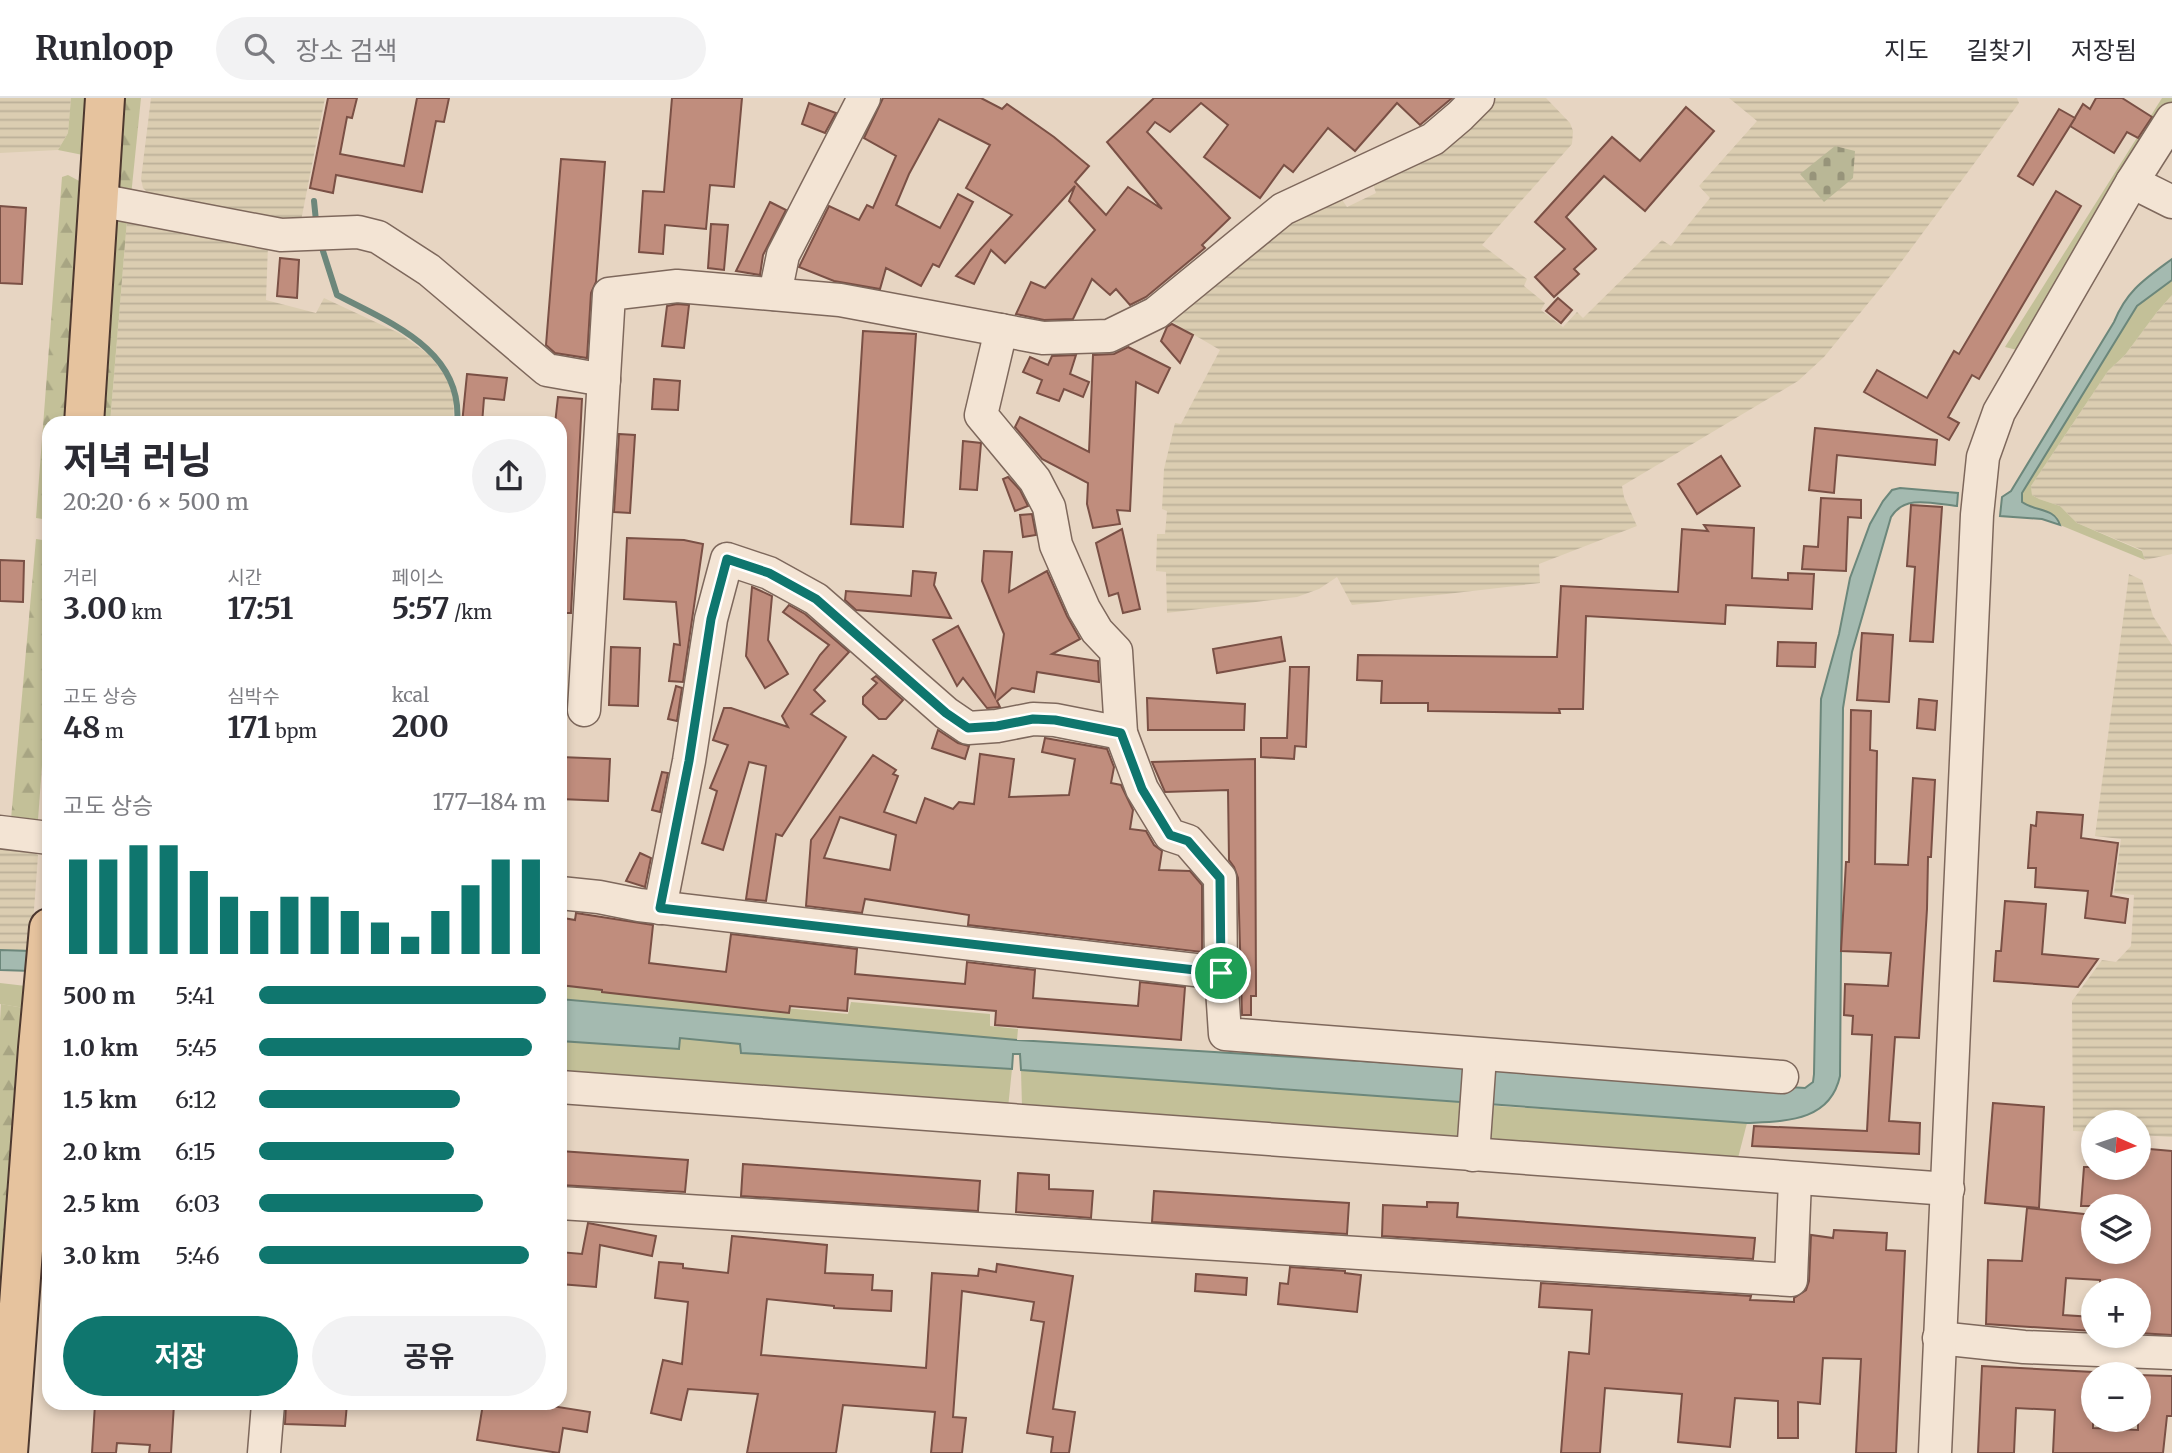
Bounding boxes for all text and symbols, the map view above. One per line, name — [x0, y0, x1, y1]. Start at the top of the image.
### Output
search box — [216, 17, 706, 80]
text: Runloop — [35, 28, 174, 69]
icon: search — [240, 29, 278, 67]
text: 장소 검색 — [296, 34, 397, 67]
text: 지도 — [1884, 35, 1929, 66]
text: 길찾기 — [1967, 35, 2033, 66]
text: 저장됨 — [2071, 35, 2137, 66]
text: 저녁 러닝 — [63, 437, 212, 484]
button: share — [472, 439, 546, 513]
text: 20:20 · 6 × 500 m — [63, 487, 249, 516]
text: 거리 — [63, 565, 98, 589]
text: 시간 — [227, 565, 262, 589]
text: 페이스 — [392, 565, 444, 589]
text: 3.00 — [63, 589, 127, 627]
text: 17:51 — [227, 589, 293, 627]
text: 5:57 — [392, 589, 449, 627]
text: km — [127, 600, 162, 624]
text: /km — [449, 600, 492, 624]
text: kcal — [392, 683, 429, 707]
text: 고도 상승 — [63, 684, 137, 708]
text: 심박수 — [227, 684, 280, 708]
text: 200 — [392, 707, 449, 745]
text: 48 — [63, 708, 101, 746]
text: 171 — [227, 708, 271, 746]
text: m — [101, 719, 124, 743]
text: bpm — [271, 719, 317, 743]
text: 177–184 m — [432, 787, 546, 816]
text: 고도 상승 — [63, 791, 153, 820]
pin — [1191, 943, 1251, 1003]
icon: arrive — [1202, 954, 1240, 992]
text: 500 m — [63, 981, 135, 1010]
text: 5:41 — [175, 981, 215, 1010]
text: 1.0 km — [63, 1033, 138, 1062]
text: 5:45 — [175, 1033, 217, 1062]
text: 1.5 km — [63, 1085, 137, 1114]
text: 6:12 — [175, 1085, 217, 1114]
north arrow — [2081, 1110, 2151, 1180]
map controls — [2081, 1110, 2151, 1432]
text: 2.0 km — [63, 1137, 141, 1166]
text: 6:15 — [175, 1137, 216, 1166]
text: 2.5 km — [63, 1189, 140, 1218]
text: 6:03 — [175, 1189, 220, 1218]
button: layers — [2081, 1194, 2151, 1264]
text: 3.0 km — [63, 1241, 140, 1270]
text: 5:46 — [175, 1241, 220, 1270]
button: + — [2081, 1278, 2151, 1348]
button: 저장 — [63, 1316, 298, 1396]
button: 공유 — [312, 1316, 546, 1396]
button: − — [2081, 1362, 2151, 1432]

